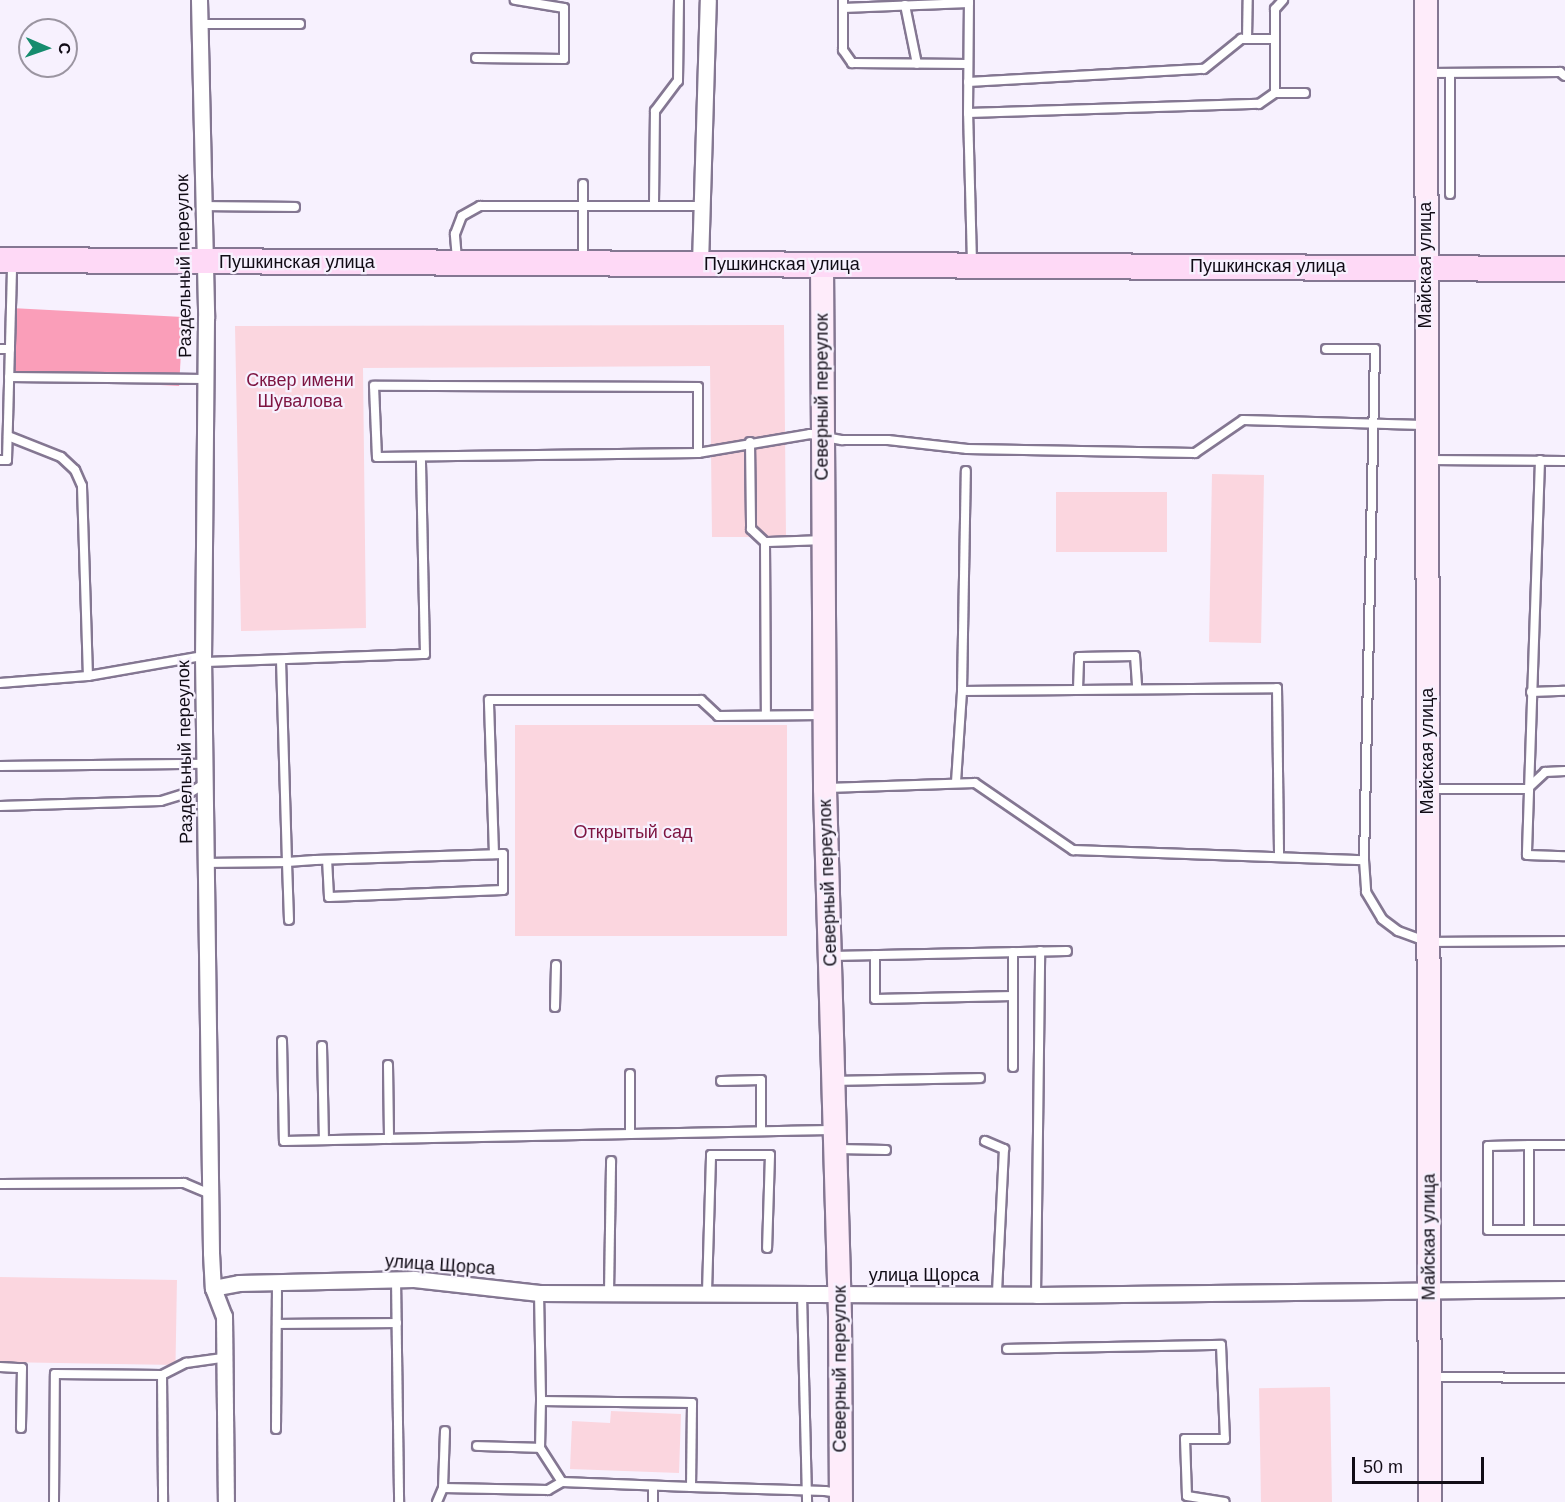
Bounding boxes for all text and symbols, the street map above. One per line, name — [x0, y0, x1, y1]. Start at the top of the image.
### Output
north arrow — [18, 18, 78, 78]
text: С — [56, 43, 73, 55]
street label: Раздельный переулок — [172, 174, 196, 358]
street label: Майская улица — [1414, 202, 1436, 328]
street label: Пушкинская улица — [219, 251, 375, 273]
street label: Пушкинская улица — [704, 253, 860, 275]
street label: Пушкинская улица — [1190, 255, 1346, 277]
street label: Северный переулок — [811, 313, 833, 481]
park label: Сквер имени Шувалова — [246, 370, 354, 412]
street label: Раздельный переулок — [173, 660, 197, 844]
street label: Майская улица — [1416, 688, 1438, 814]
street label: Северный переулок — [814, 799, 842, 967]
park label: Открытый сад — [574, 821, 692, 843]
street label: Майская улица — [1418, 1174, 1440, 1300]
street label: улица Щорса — [384, 1250, 496, 1280]
street label: улица Щорса — [869, 1264, 979, 1286]
street label: Северный переулок — [829, 1285, 851, 1453]
scale bar — [1355, 1445, 1487, 1483]
text: 50 m — [1363, 1457, 1403, 1477]

